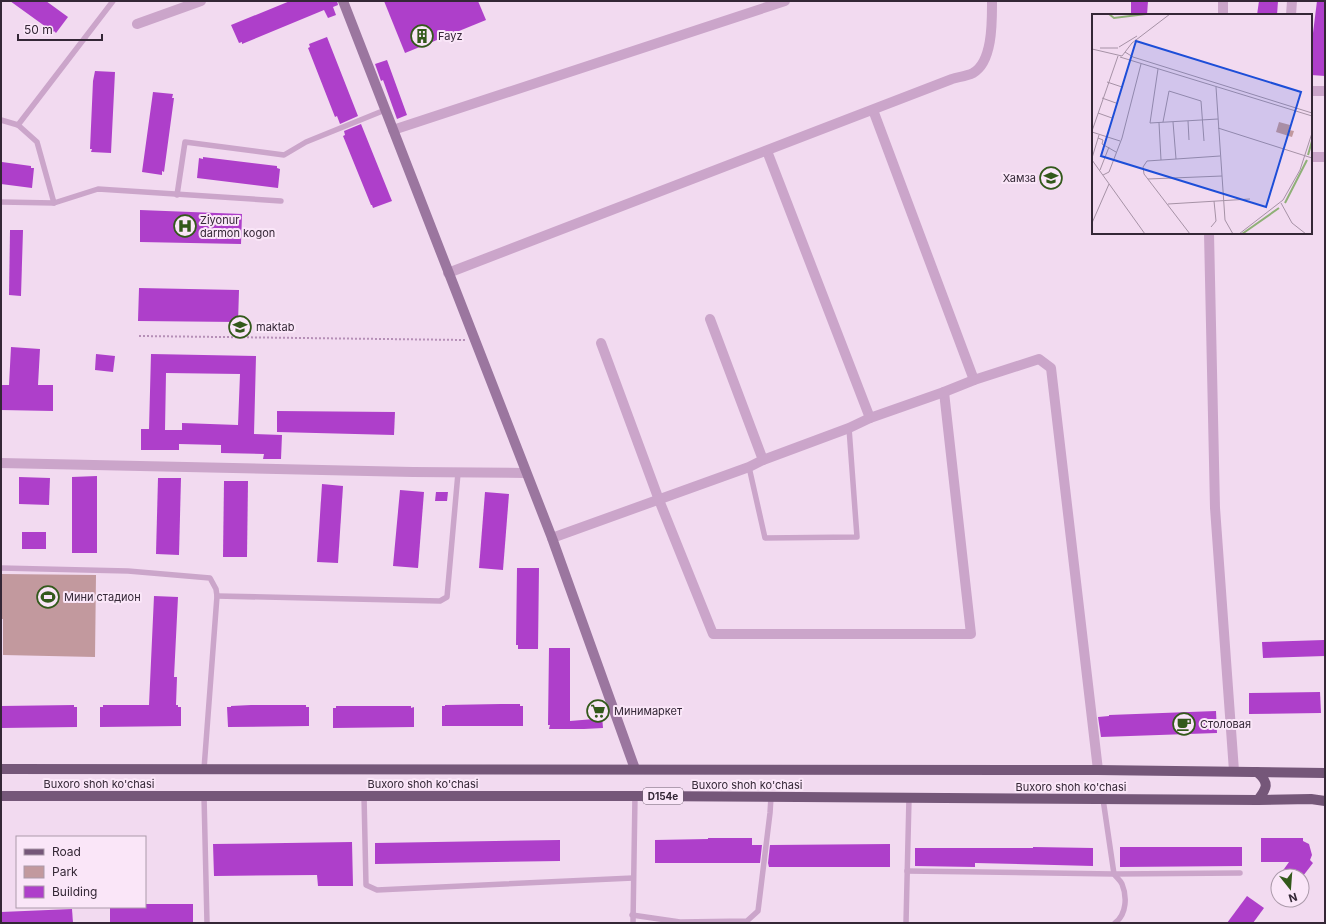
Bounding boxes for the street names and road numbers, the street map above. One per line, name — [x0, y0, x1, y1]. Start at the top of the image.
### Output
street label: Buxoro shoh ko'chasi — [43, 777, 155, 791]
street label: Buxoro shoh ko'chasi — [367, 777, 479, 791]
street label: Buxoro shoh ko'chasi — [691, 778, 803, 792]
street label: Buxoro shoh ko'chasi — [1015, 780, 1127, 794]
road number: D154e — [643, 788, 683, 804]

